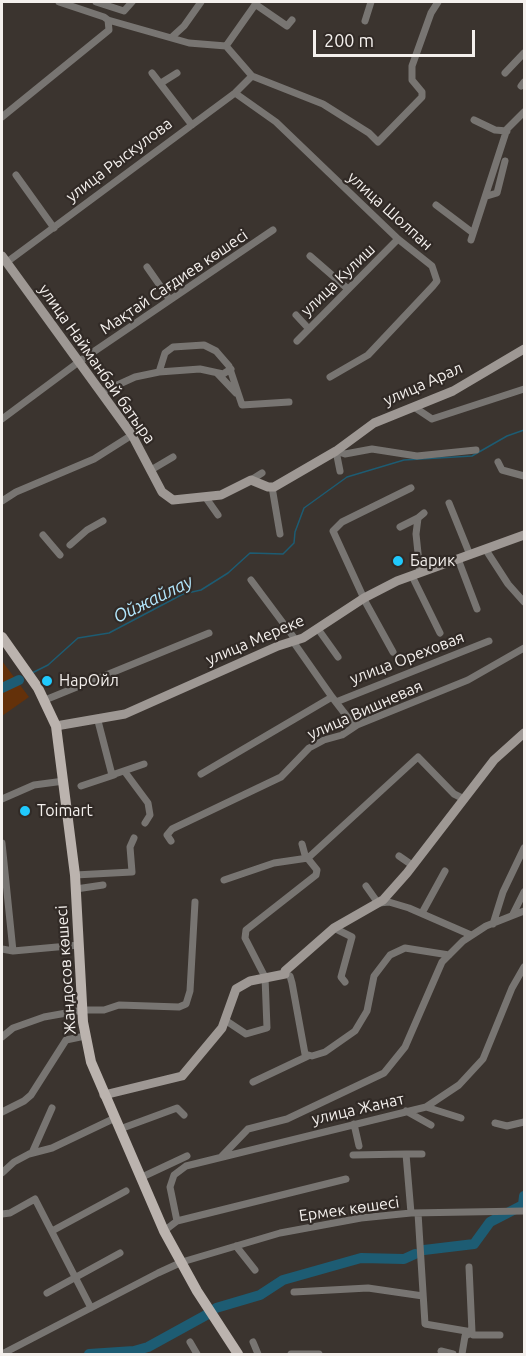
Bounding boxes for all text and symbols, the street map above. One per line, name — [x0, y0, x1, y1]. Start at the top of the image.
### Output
scale bar — [316, 18, 478, 56]
text: 200 m — [324, 30, 374, 50]
street label: улица Рыскулова — [62, 114, 176, 206]
street label: улица Шолпан — [343, 168, 437, 254]
street label: Мақтай Сағдиев көшесі — [97, 225, 251, 339]
street label: улица Кулиш — [297, 240, 379, 320]
street label: улица Найманбай батыра — [35, 281, 159, 447]
street label: улица Арал — [380, 358, 466, 410]
place label: Барик — [410, 551, 455, 571]
marker: Барик — [391, 554, 405, 568]
water label: Ойжайлау — [110, 570, 196, 628]
street label: улица Мереке — [203, 611, 307, 669]
street label: улица Ореховая — [347, 627, 467, 689]
place label: НарОйл — [59, 671, 119, 691]
marker: НарОйл — [40, 674, 54, 688]
street label: улица Вишневая — [304, 676, 426, 744]
place label: Toimart — [37, 801, 93, 821]
marker: Toimart — [18, 804, 32, 818]
street label: Жандосов көшесі — [52, 905, 80, 1035]
street label: улица Жанат — [310, 1089, 406, 1129]
street label: Ермек көшесі — [298, 1192, 400, 1226]

